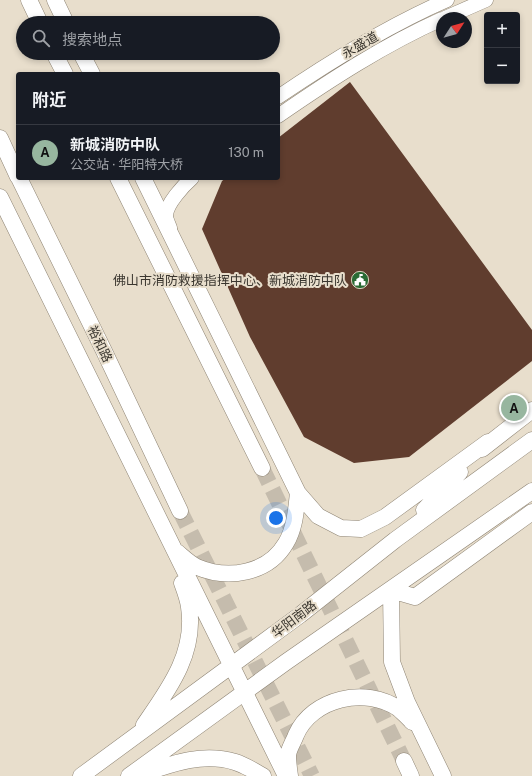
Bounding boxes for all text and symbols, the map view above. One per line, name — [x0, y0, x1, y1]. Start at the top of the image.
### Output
north arrow — [436, 12, 472, 48]
map controls — [484, 12, 520, 84]
button: + — [484, 12, 520, 48]
search box — [16, 16, 280, 60]
icon: search — [30, 27, 52, 49]
street label: 永盛道 — [339, 29, 381, 61]
text: 搜索地点 — [62, 31, 122, 48]
button: − — [484, 48, 520, 84]
text: 附近 — [32, 90, 66, 110]
text: 新城消防中队 — [70, 136, 160, 153]
text: A — [40, 145, 50, 160]
text: 130 m — [228, 145, 264, 160]
text: 公交站 · 华阳特大桥 — [70, 157, 183, 172]
public building icon: 佛山市消防救援指挥中心、新城消防中队 — [350, 270, 370, 290]
place label: 佛山市消防救援指挥中心、新城消防中队 — [113, 273, 347, 288]
street label: 裕和路 — [85, 323, 115, 365]
pin: A — [501, 393, 527, 423]
your location — [266, 508, 286, 528]
street label: 华阳南路 — [269, 597, 319, 641]

